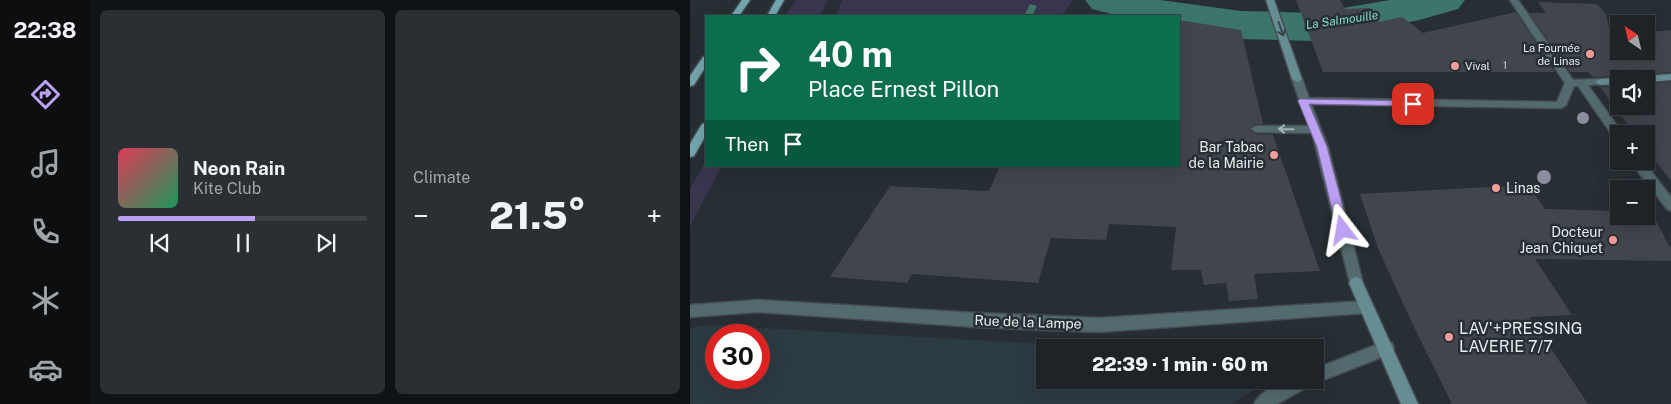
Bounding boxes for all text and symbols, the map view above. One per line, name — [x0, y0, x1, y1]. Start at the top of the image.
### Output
water label: La Salmouille — [1305, 8, 1380, 32]
north arrow — [1610, 15, 1655, 60]
map controls — [1610, 15, 1655, 225]
text: 22:38 — [13, 17, 77, 43]
one-way arrow — [1277, 21, 1286, 36]
text: 40 m — [808, 34, 893, 75]
icon: right — [725, 35, 790, 100]
place label: La Fournée de Linas — [1523, 42, 1580, 67]
marker: La Fournée de Linas — [1584, 48, 1596, 60]
house number: 1 — [1503, 59, 1507, 71]
marker: Vival — [1449, 60, 1461, 72]
place label: Vival — [1465, 60, 1490, 72]
button: sound — [1610, 70, 1655, 115]
text: Place Ernest Pillon — [808, 76, 999, 102]
icon: directions — [28, 77, 63, 112]
pin — [1392, 83, 1434, 125]
icon: arrive — [1399, 90, 1427, 118]
one-way arrow — [1278, 124, 1294, 134]
button: + — [1610, 125, 1655, 170]
icon: arrive — [779, 130, 807, 158]
text: Then — [725, 133, 769, 155]
place label: Bar Tabac de la Mairie — [1189, 139, 1264, 171]
icon: music — [28, 146, 63, 181]
marker: Bar Tabac de la Mairie — [1268, 149, 1280, 161]
text: Neon Rain — [193, 157, 285, 179]
text: Climate — [413, 168, 470, 187]
text: Kite Club — [193, 179, 261, 198]
place label: Linas — [1506, 180, 1540, 196]
button: − — [1610, 180, 1655, 225]
marker: Linas — [1490, 182, 1502, 194]
text: 21.5° — [489, 193, 586, 238]
text: − — [413, 199, 429, 232]
text: + — [646, 199, 662, 232]
position arrow — [1316, 203, 1368, 255]
icon: phone — [28, 214, 63, 249]
place label: Docteur Jean Chiquet — [1520, 224, 1603, 256]
icon: previous — [146, 229, 174, 257]
icon: pause — [229, 229, 257, 257]
icon: next — [312, 229, 340, 257]
marker: Docteur Jean Chiquet — [1607, 234, 1619, 246]
icon: climate — [28, 283, 63, 318]
street label: Rue de la Lampe — [974, 312, 1082, 332]
place label: LAV'+PRESSING LAVERIE 7/7 — [1459, 319, 1582, 356]
speed limit sign: 30 — [705, 324, 770, 389]
marker: LAV'+PRESSING LAVERIE 7/7 — [1443, 331, 1455, 343]
icon: car — [28, 352, 63, 387]
text: 22:39 · 1 min · 60 m — [1092, 353, 1268, 375]

